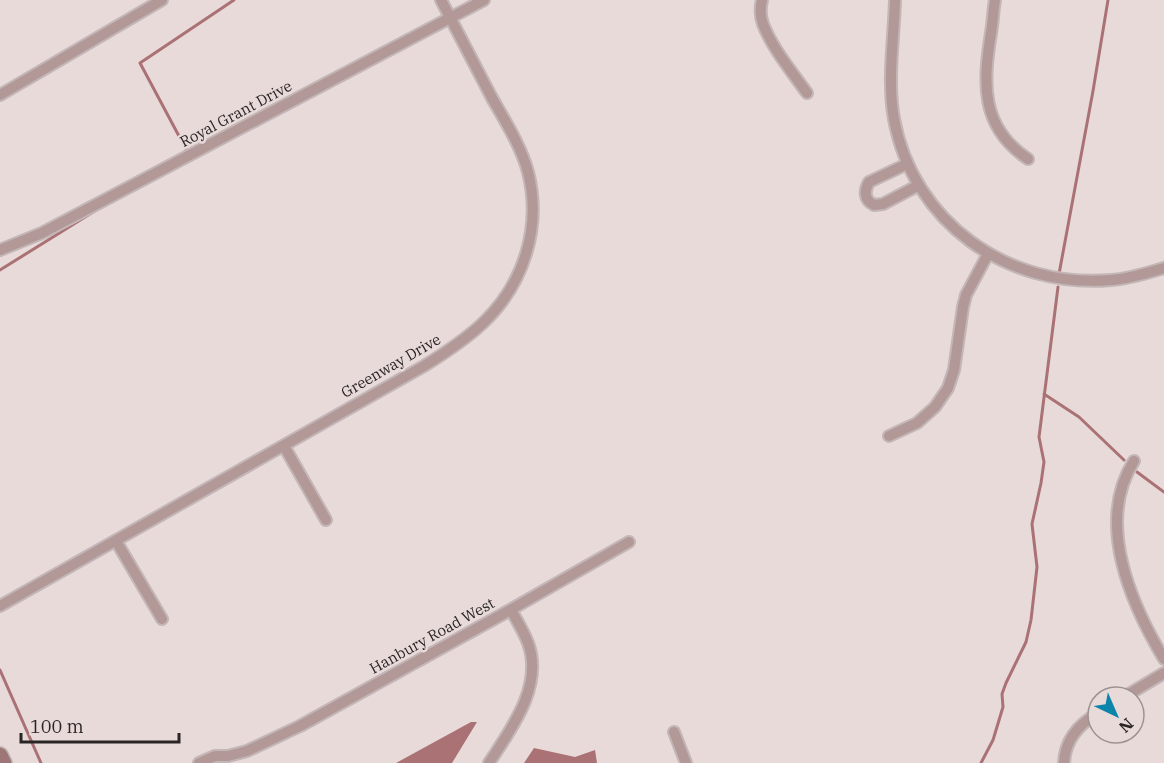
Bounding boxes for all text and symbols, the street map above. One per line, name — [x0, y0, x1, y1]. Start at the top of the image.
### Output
street label: Royal Grant Drive — [177, 76, 295, 151]
street label: Greenway Drive — [338, 329, 444, 402]
street label: Hanbury Road West — [366, 593, 498, 678]
north arrow — [1086, 685, 1146, 745]
scale bar — [21, 706, 178, 744]
text: N — [1115, 714, 1138, 737]
text: 100 m — [30, 715, 84, 738]

